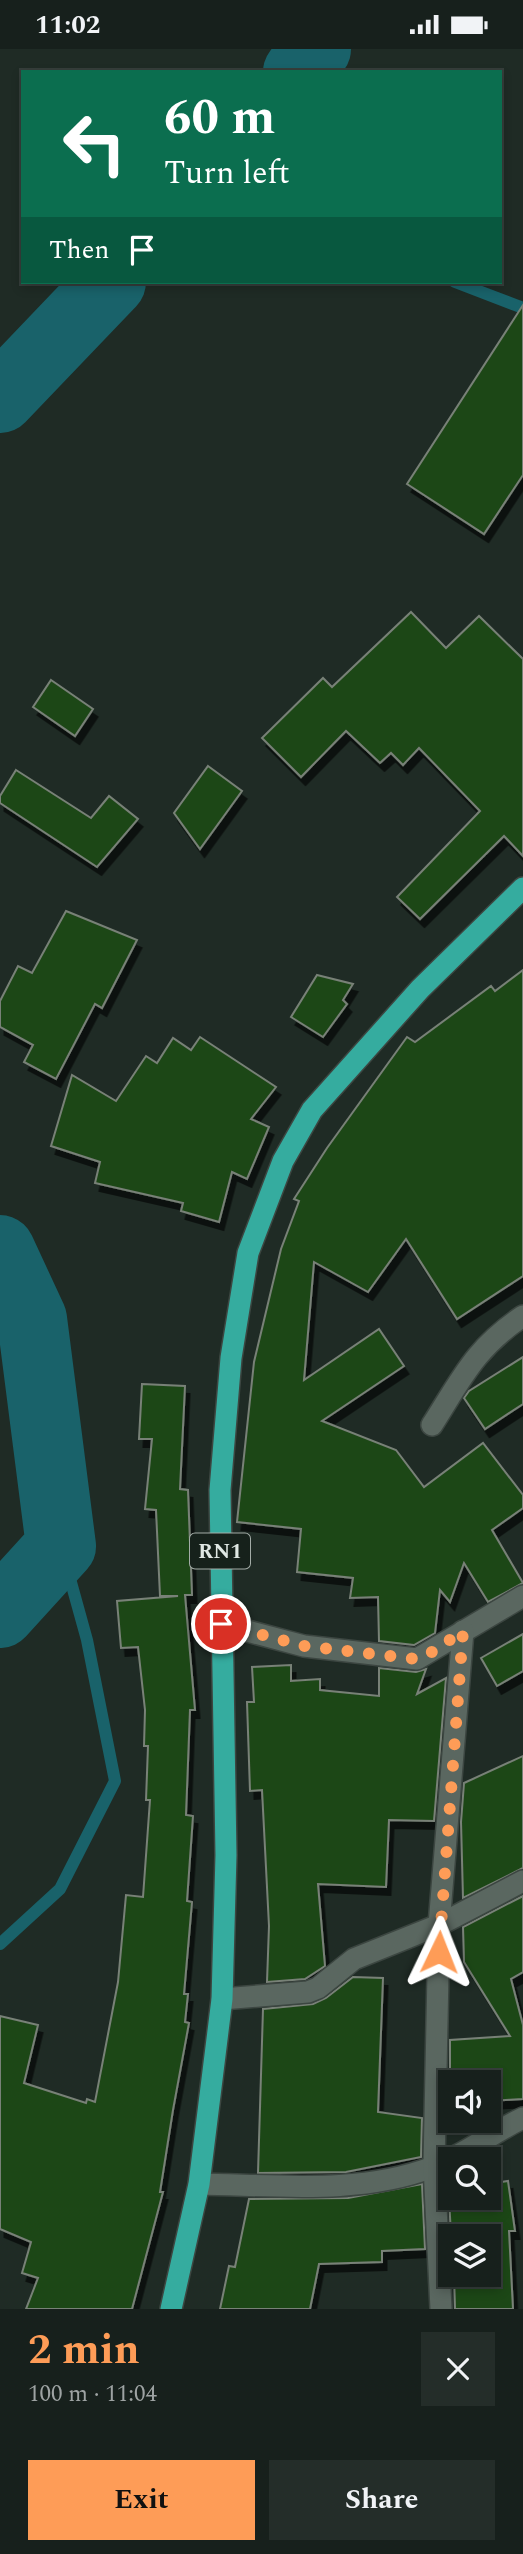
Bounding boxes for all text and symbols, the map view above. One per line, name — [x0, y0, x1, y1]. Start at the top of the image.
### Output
text: 11:02 — [35, 5, 100, 45]
text: 60 m — [164, 81, 275, 156]
icon: left — [49, 98, 140, 189]
text: Turn left — [164, 149, 290, 198]
text: Then — [49, 230, 109, 270]
icon: arrive — [123, 231, 161, 269]
road number: RN1 — [190, 1533, 250, 1569]
pin — [191, 1594, 251, 1654]
icon: arrive — [202, 1605, 240, 1643]
position arrow — [402, 1915, 476, 1989]
map controls — [438, 2070, 501, 2287]
button: sound — [438, 2070, 501, 2133]
button: search — [438, 2147, 501, 2210]
button: layers — [438, 2224, 501, 2287]
text: 2 min — [28, 2319, 140, 2382]
button: close — [421, 2332, 495, 2406]
text: 100 m · 11:04 — [28, 2377, 157, 2412]
button: Exit — [28, 2460, 255, 2540]
button: Share — [269, 2460, 495, 2540]

